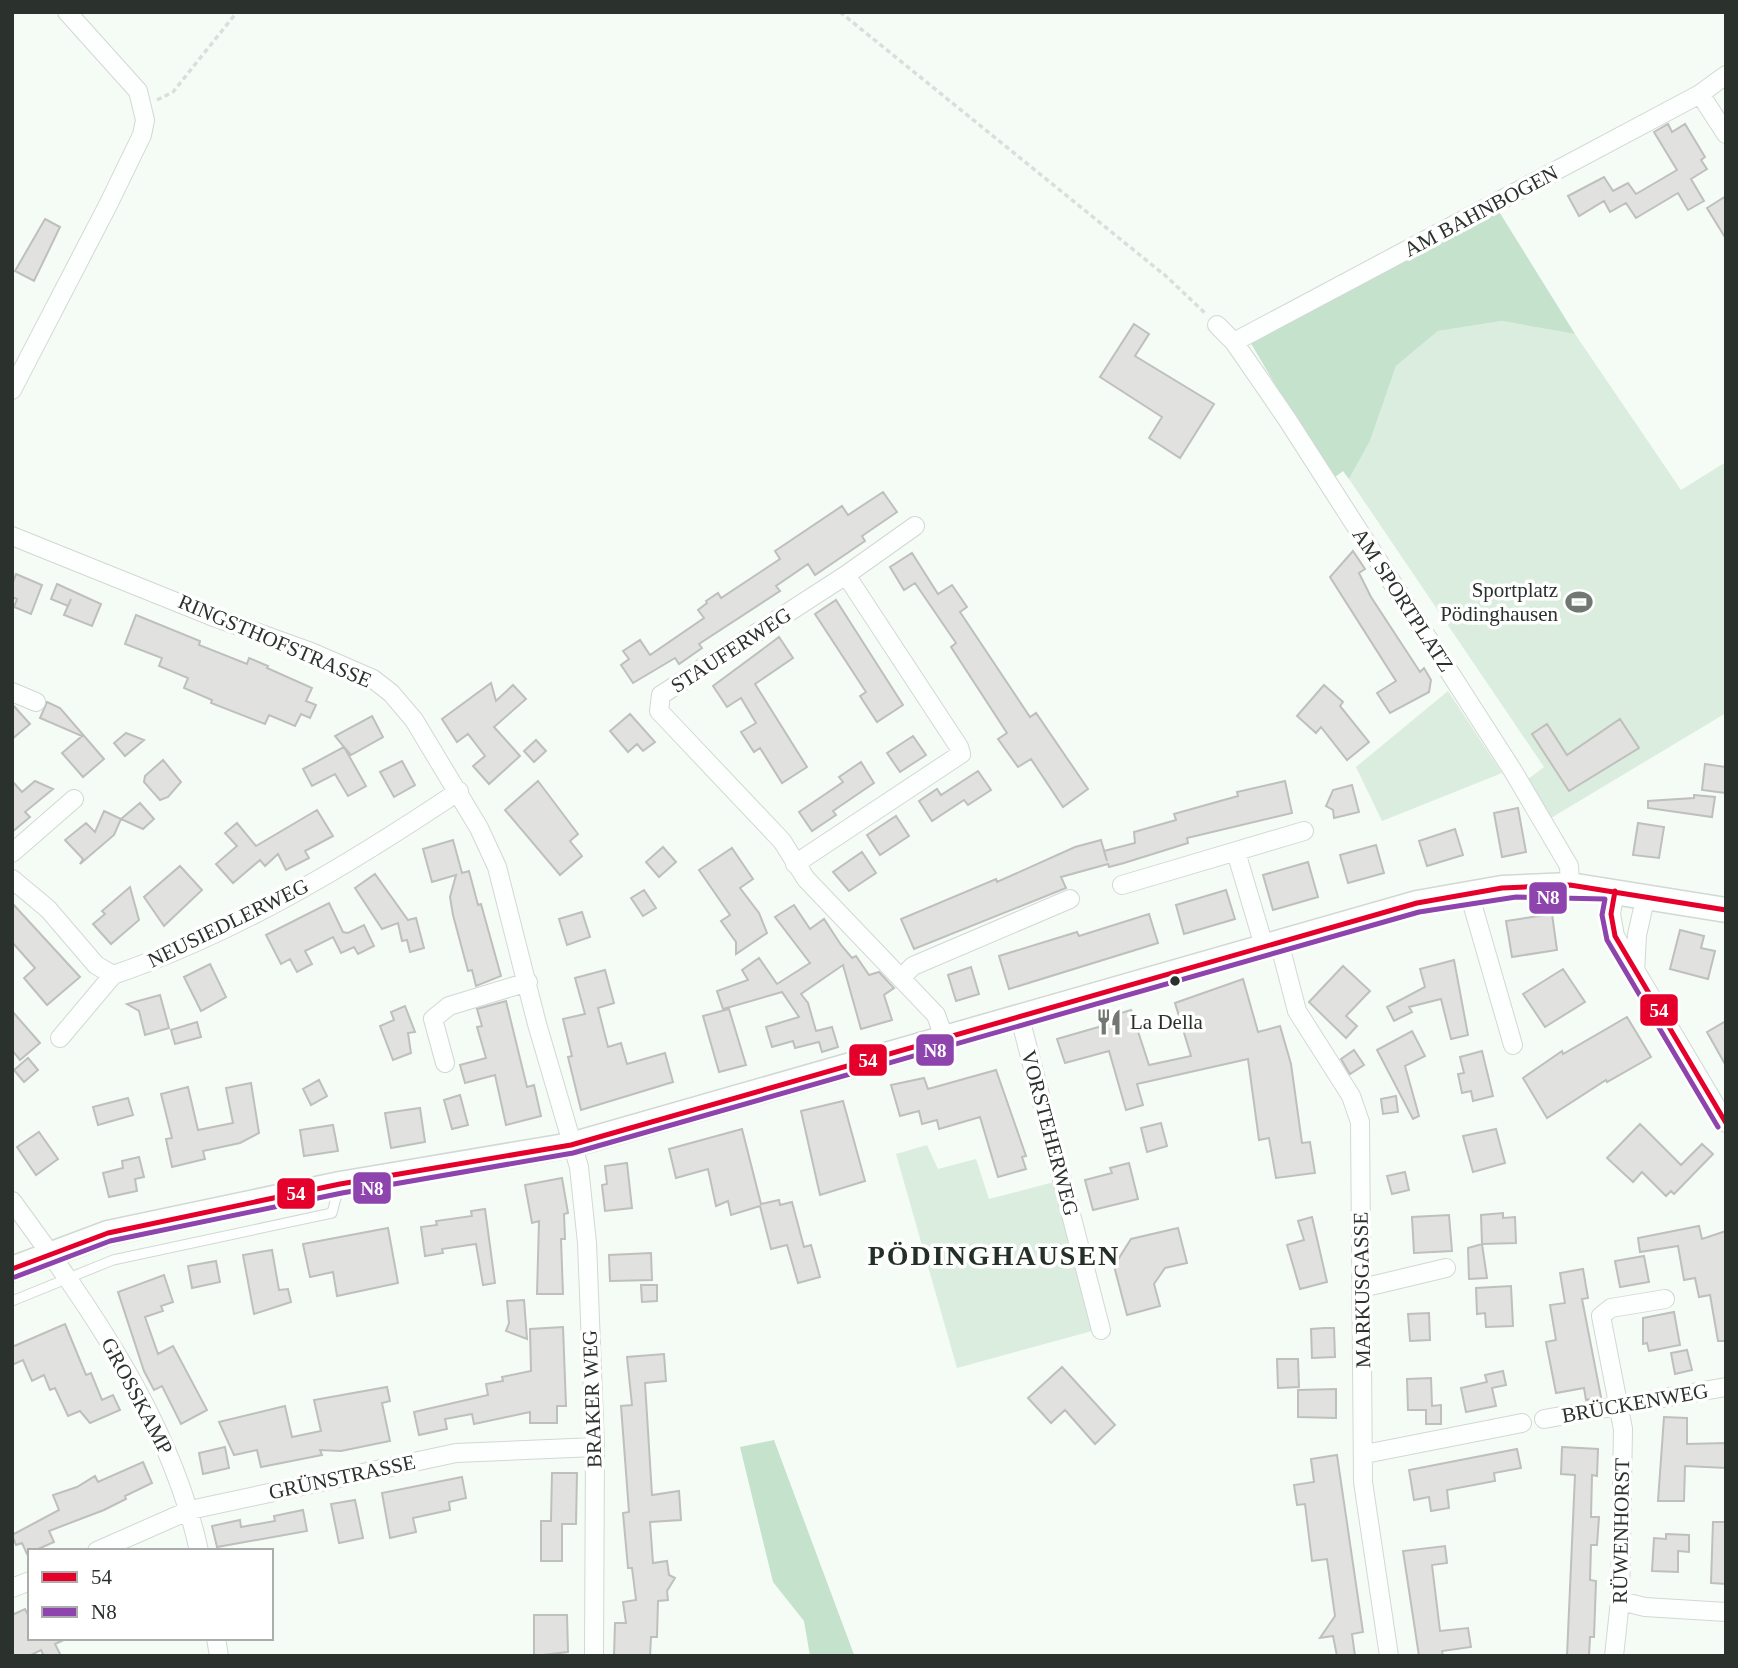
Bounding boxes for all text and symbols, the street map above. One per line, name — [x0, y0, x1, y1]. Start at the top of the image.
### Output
street label: AM BAHNBOGEN — [1400, 160, 1562, 262]
street label: AM SPORTPLATZ — [1348, 524, 1458, 676]
place label: Sportplatz Pödinghausen — [1440, 578, 1558, 626]
sports icon: Sportplatz Pödinghausen — [1564, 587, 1594, 617]
street label: RINGSTHOFSTRASSE — [175, 589, 375, 693]
street label: STAUFERWEG — [666, 602, 796, 698]
street label: NEUSIEDLERWEG — [144, 874, 312, 972]
line badge: N8 — [1528, 881, 1568, 915]
text: N8 — [1536, 887, 1560, 908]
unlabelled marker — [1168, 974, 1182, 988]
line badge: 54 — [1639, 993, 1679, 1027]
text: 54 — [1650, 1000, 1669, 1021]
restaurant icon: La Della — [1094, 1007, 1124, 1037]
place label: La Della — [1130, 1010, 1204, 1034]
line badge: N8 — [915, 1033, 955, 1067]
text: N8 — [923, 1040, 947, 1061]
line badge: 54 — [848, 1043, 888, 1077]
street label: VORSTEHERWEG — [1016, 1048, 1084, 1218]
text: 54 — [859, 1050, 878, 1071]
line badge: N8 — [352, 1171, 392, 1205]
line badge: 54 — [276, 1177, 316, 1210]
text: N8 — [360, 1178, 384, 1199]
text: 54 — [287, 1183, 306, 1204]
street label: MARKUSGASSE — [1349, 1212, 1375, 1368]
district label: PÖDINGHAUSEN — [868, 1240, 1120, 1271]
street label: BRAKER WEG — [578, 1330, 606, 1468]
street label: GROSSKAMP — [96, 1334, 178, 1458]
street label: BRÜCKENWEG — [1560, 1378, 1710, 1428]
street label: GRÜNSTRASSE — [266, 1450, 418, 1504]
street label: RÜWENHORST — [1608, 1458, 1634, 1604]
legend — [28, 1549, 273, 1640]
text: 54 — [91, 1565, 113, 1589]
text: N8 — [91, 1600, 117, 1624]

